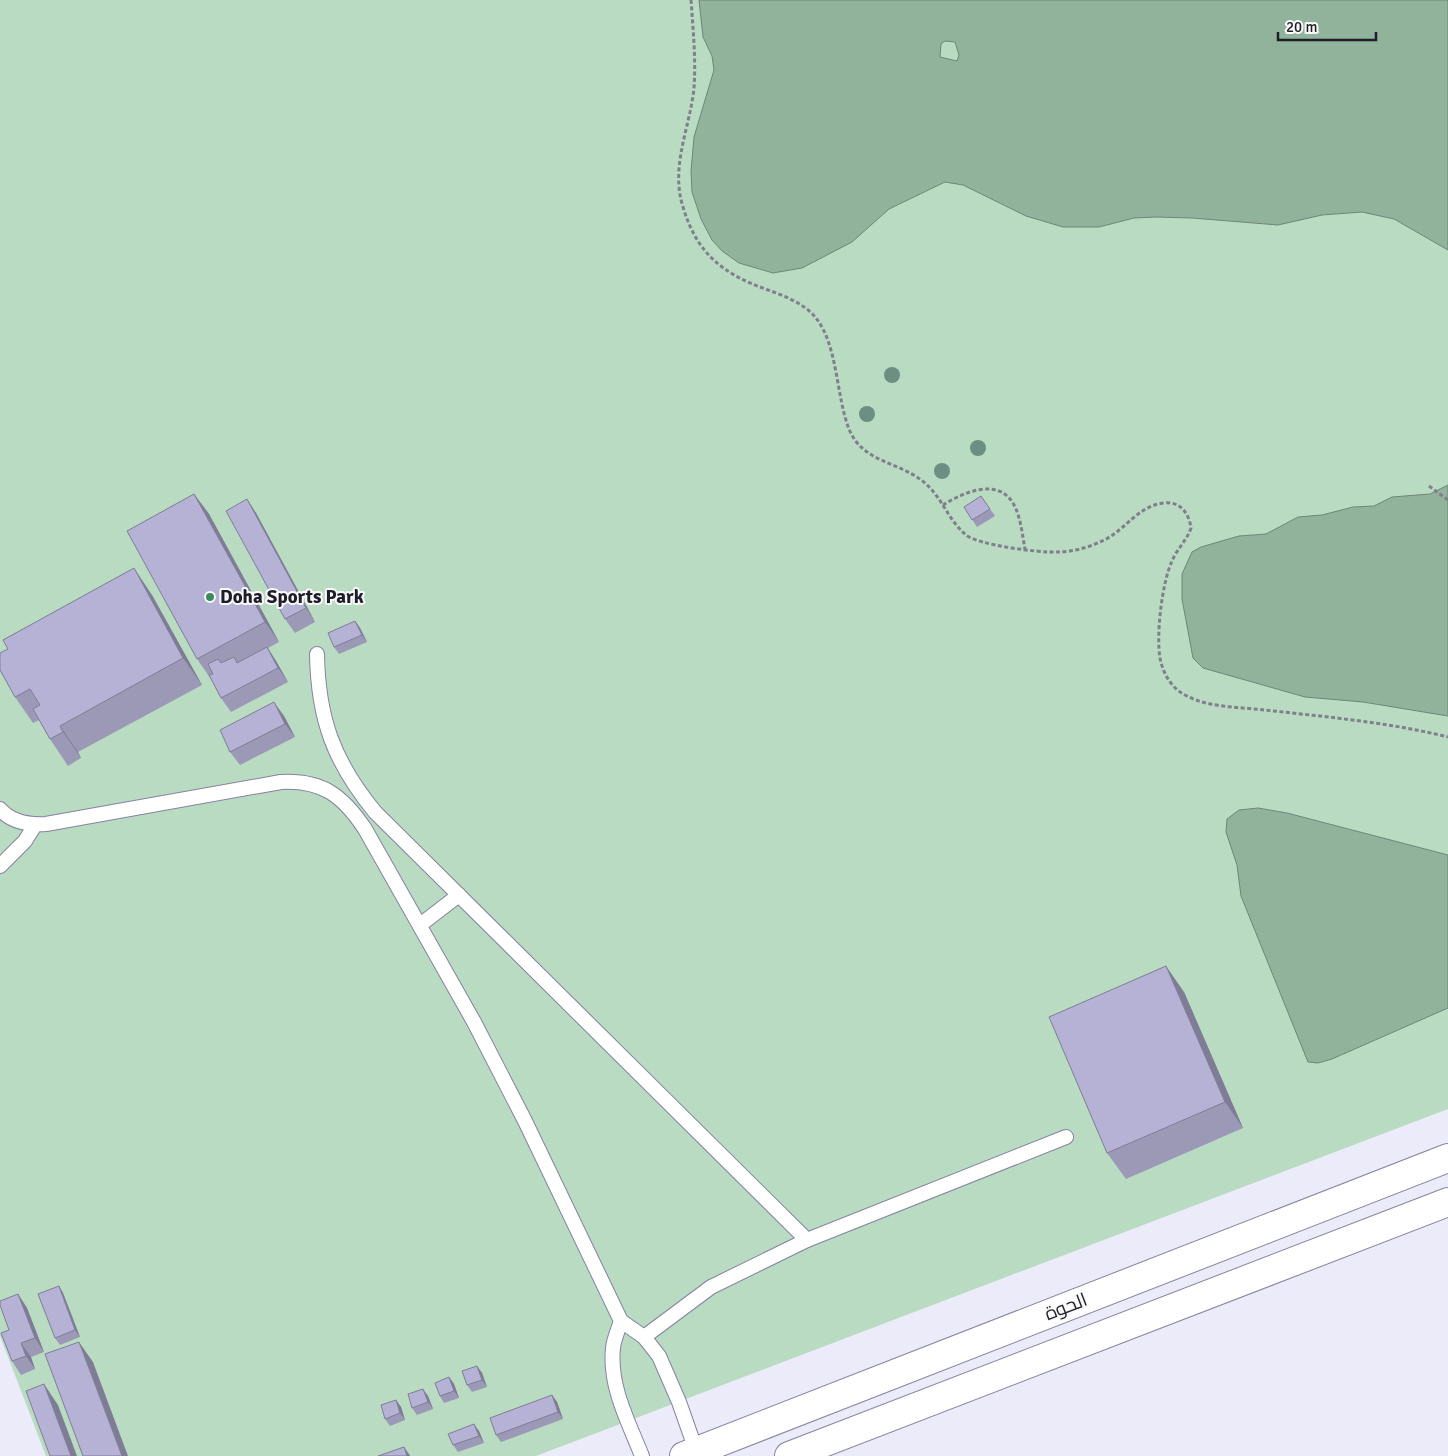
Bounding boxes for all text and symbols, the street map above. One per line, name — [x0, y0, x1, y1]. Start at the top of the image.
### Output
scale bar — [1278, 10, 1376, 42]
text: 20 m — [1286, 18, 1317, 36]
place label: Doha Sports Park — [220, 585, 364, 609]
marker: Doha Sports Park — [204, 591, 216, 603]
street label: الحوة — [1041, 1288, 1091, 1326]

